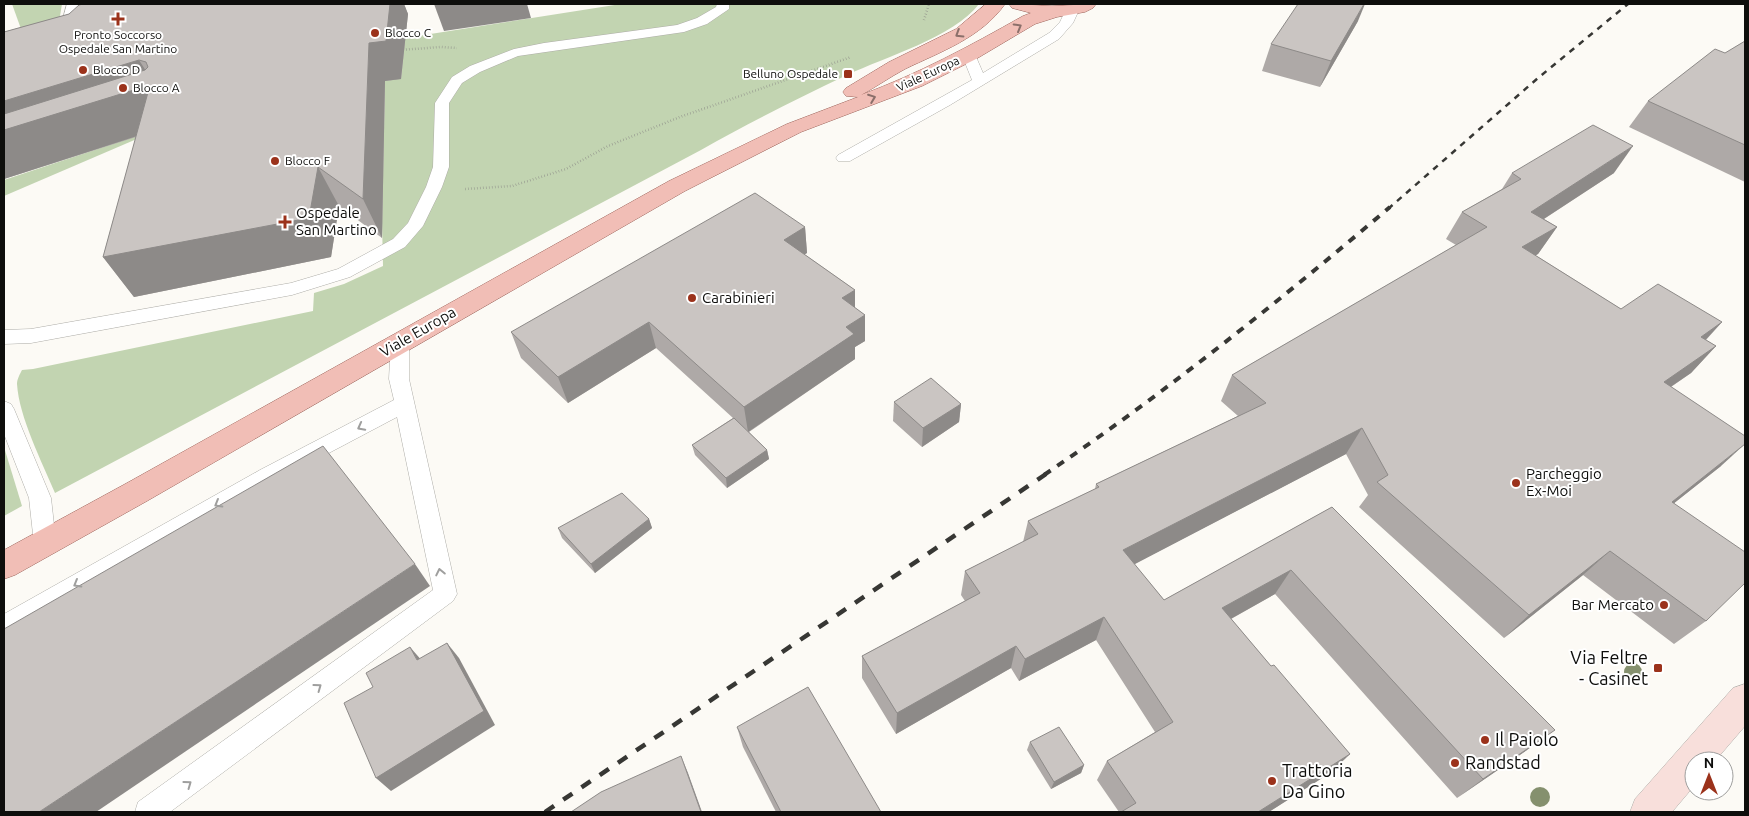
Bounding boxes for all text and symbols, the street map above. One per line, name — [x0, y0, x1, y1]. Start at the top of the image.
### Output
marker: Pronto Soccorso Ospedale San Martino — [111, 12, 125, 26]
one-way arrow — [1012, 23, 1021, 33]
place label: Blocco C — [385, 26, 432, 39]
marker: Blocco C — [369, 27, 381, 39]
place label: Pronto Soccorso Ospedale San Martino — [59, 28, 177, 55]
one-way arrow — [956, 28, 965, 38]
street label: Viale Europa — [894, 53, 961, 94]
place label: Blocco D — [93, 63, 140, 76]
marker: Blocco D — [77, 64, 89, 76]
place label: Belluno Ospedale — [743, 67, 838, 80]
marker: Belluno Ospedale — [842, 68, 854, 80]
place label: Blocco A — [133, 81, 180, 94]
marker: Blocco A — [117, 82, 129, 94]
one-way arrow — [867, 94, 876, 104]
place label: Blocco F — [285, 154, 330, 167]
marker: Blocco F — [269, 155, 281, 167]
place label: Ospedale San Martino — [296, 204, 377, 238]
marker: Ospedale San Martino — [278, 215, 292, 229]
place label: Carabinieri — [702, 289, 775, 306]
marker: Carabinieri — [686, 292, 698, 304]
street label: Viale Europa — [377, 303, 459, 360]
one-way arrow — [357, 421, 366, 431]
place label: Parcheggio Ex-Moi — [1526, 465, 1602, 499]
marker: Parcheggio Ex-Moi — [1510, 477, 1522, 489]
one-way arrow — [214, 498, 223, 508]
one-way arrow — [435, 567, 446, 576]
one-way arrow — [73, 578, 82, 588]
place label: Bar Mercato — [1571, 596, 1654, 613]
marker: Bar Mercato — [1658, 599, 1670, 611]
place label: Via Feltre - Casinet — [1570, 647, 1648, 688]
marker: Via Feltre - Casinet — [1652, 662, 1664, 674]
one-way arrow — [312, 685, 321, 693]
place label: Il Paiolo — [1495, 729, 1558, 749]
marker: Il Paiolo — [1479, 734, 1491, 746]
north arrow — [1684, 751, 1734, 801]
place label: Randstad — [1465, 752, 1541, 772]
text: N — [1704, 755, 1714, 771]
marker: Randstad — [1449, 757, 1461, 769]
place label: Trattoria Da Gino — [1282, 760, 1353, 801]
marker: Trattoria Da Gino — [1266, 775, 1278, 787]
one-way arrow — [182, 781, 192, 790]

